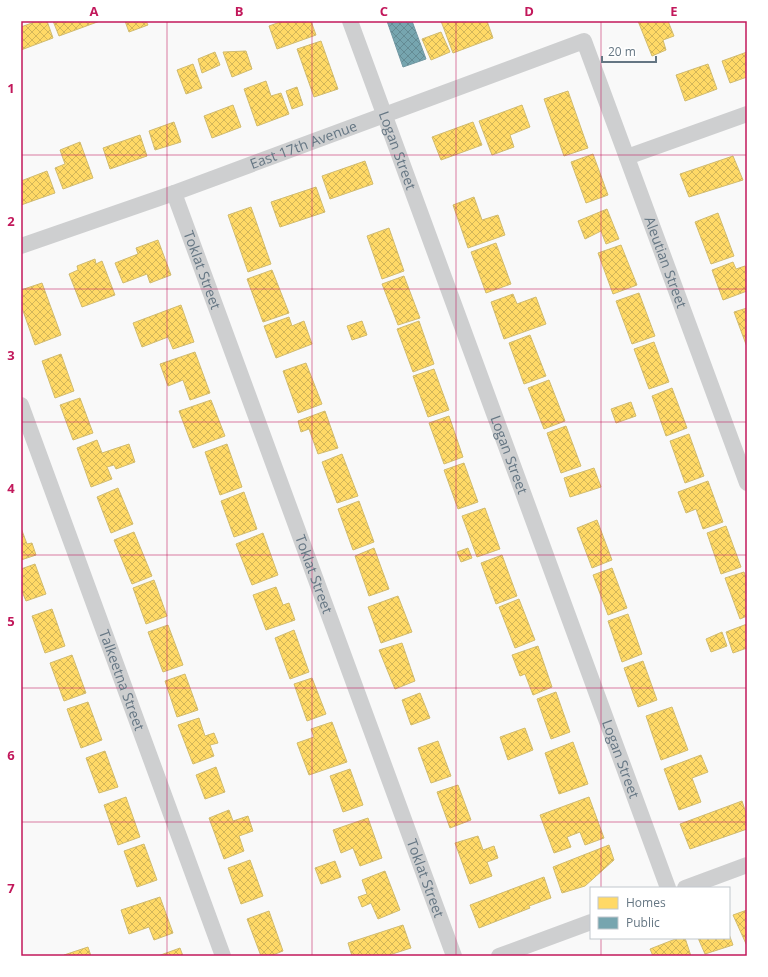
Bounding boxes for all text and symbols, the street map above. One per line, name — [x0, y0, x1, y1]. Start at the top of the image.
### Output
text: A — [90, 2, 99, 20]
text: B — [235, 2, 244, 20]
text: C — [380, 2, 388, 20]
text: D — [524, 2, 534, 20]
text: E — [670, 2, 678, 20]
scale bar — [602, 38, 656, 64]
text: 20 m — [608, 43, 636, 60]
text: 1 — [7, 79, 15, 97]
street label: Logan Street — [375, 108, 421, 192]
street label: East 17th Avenue — [247, 116, 360, 173]
text: 2 — [7, 212, 15, 230]
street label: Aleutian Street — [640, 213, 692, 311]
street label: Toklat Street — [180, 228, 226, 312]
text: 3 — [7, 346, 15, 364]
street label: Logan Street — [486, 413, 533, 497]
text: 4 — [7, 479, 15, 497]
street label: Toklat Street — [291, 532, 337, 616]
text: 5 — [7, 612, 15, 630]
street label: Talkeetna Street — [95, 627, 150, 733]
street label: Logan Street — [598, 717, 644, 801]
text: 6 — [7, 746, 15, 764]
street label: Toklat Street — [403, 836, 449, 920]
text: 7 — [7, 879, 15, 897]
legend — [590, 887, 730, 939]
text: Homes — [626, 894, 666, 911]
text: Public — [626, 914, 660, 931]

